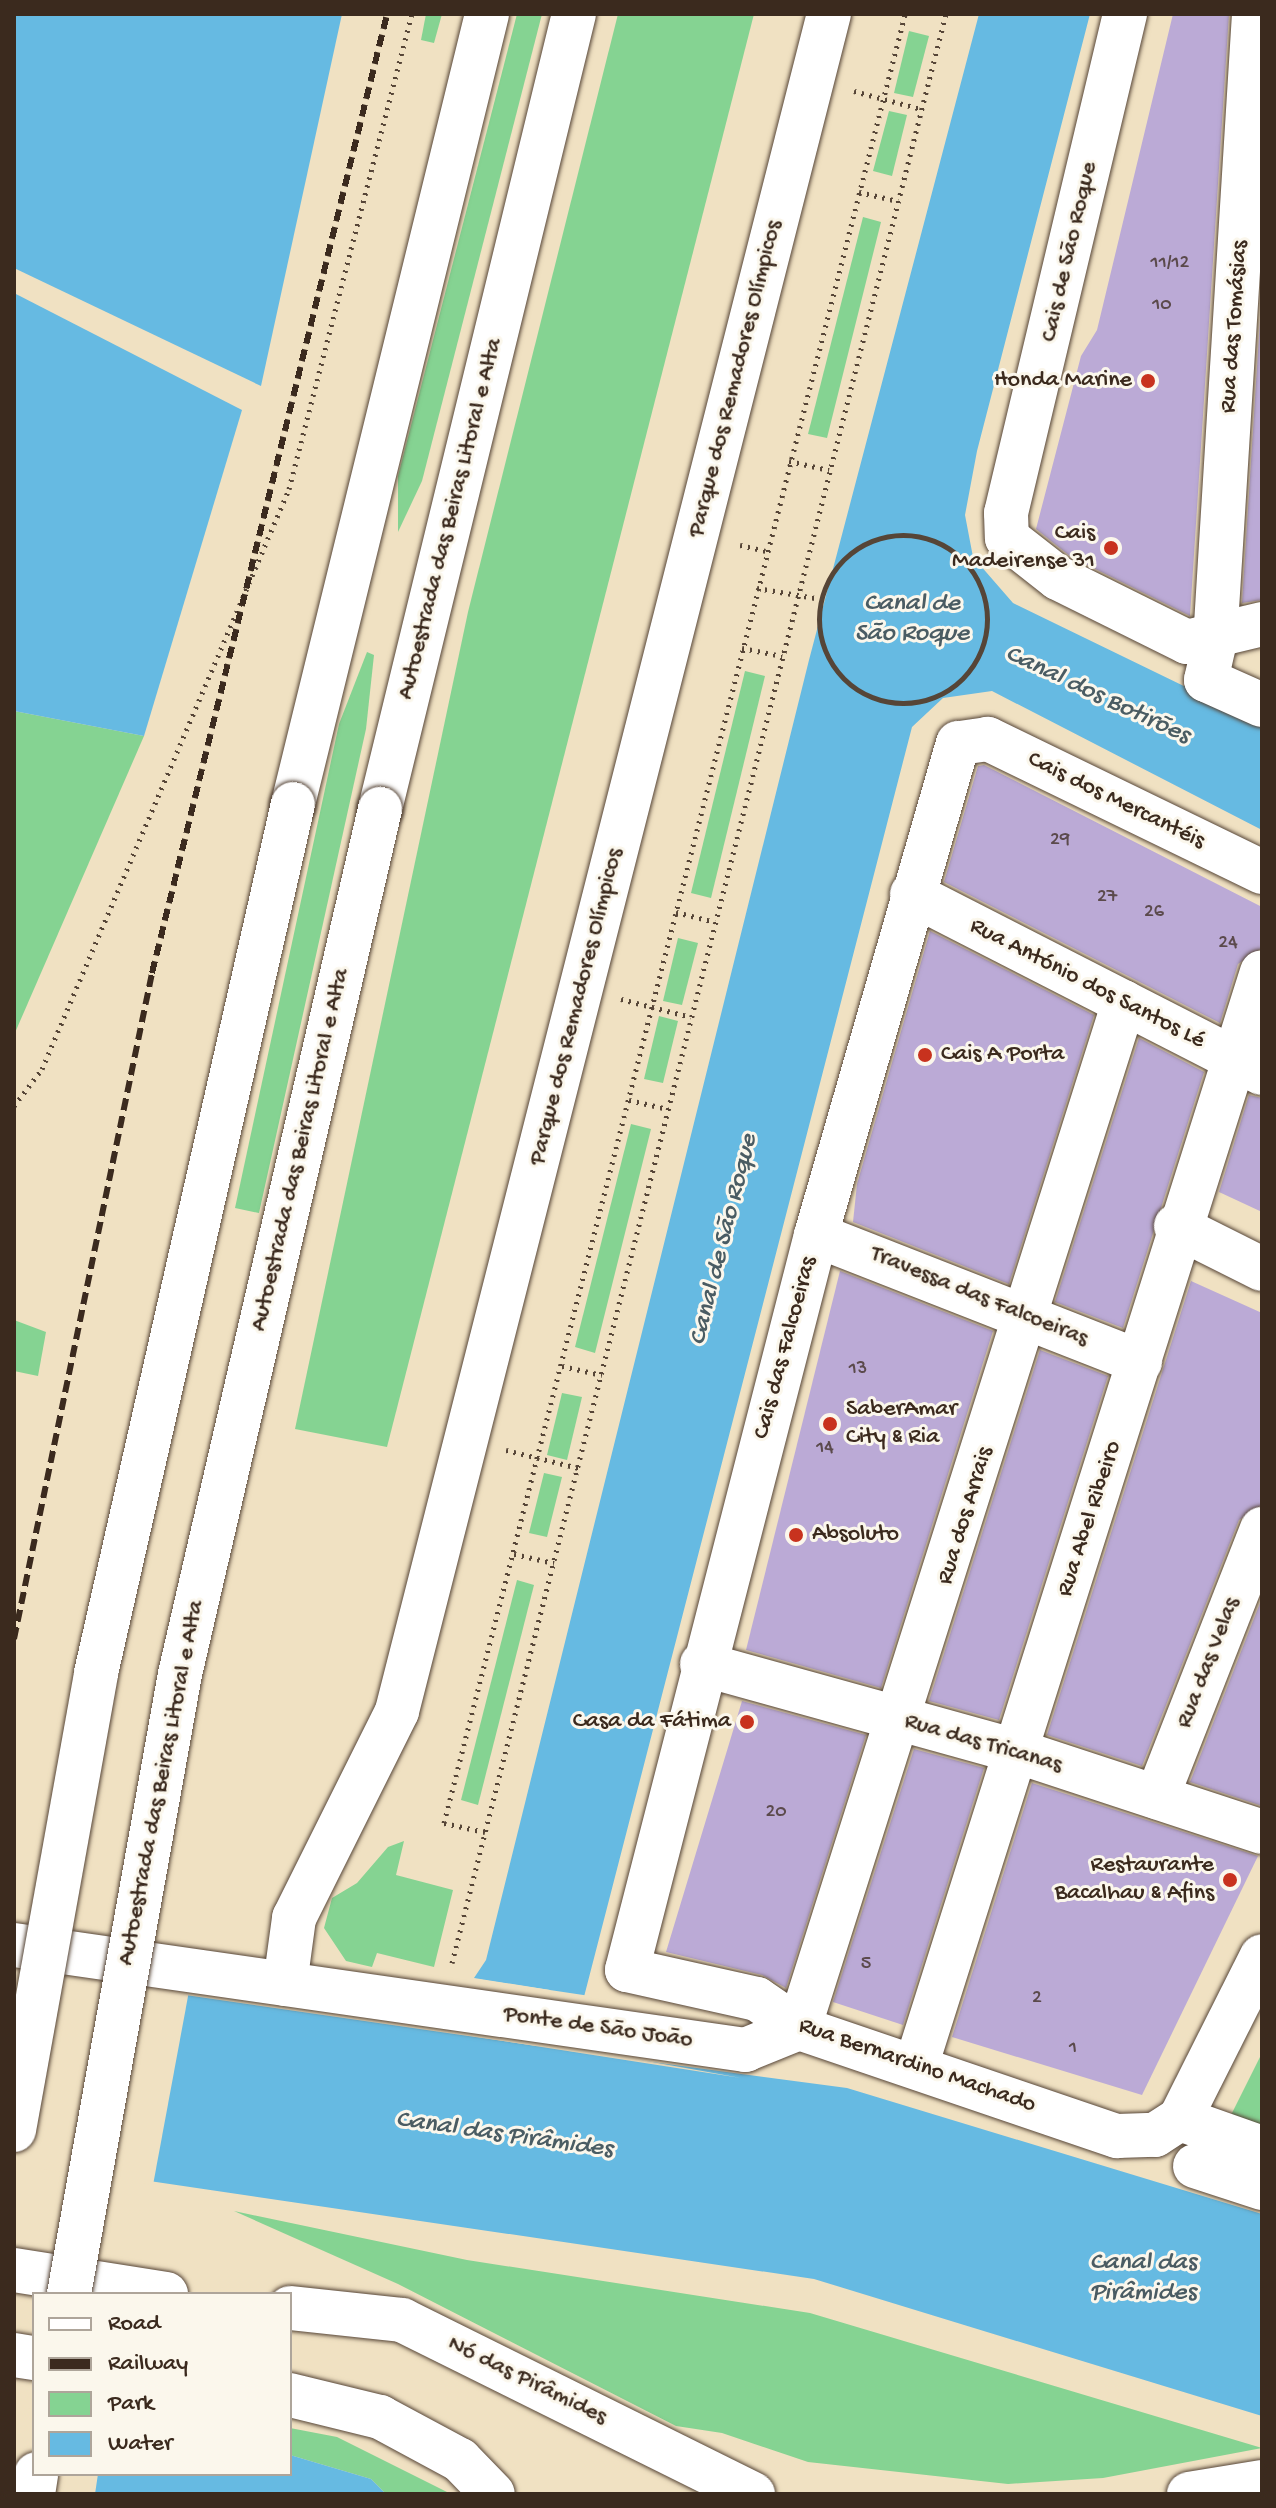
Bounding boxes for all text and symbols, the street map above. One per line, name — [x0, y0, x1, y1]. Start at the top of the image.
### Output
street label: Cais de São Roque — [1035, 159, 1105, 345]
street label: Parque dos Remadores Olímpicos — [683, 218, 789, 540]
street label: Rua das Tomásias — [1215, 240, 1255, 414]
house number: 11/12 — [1151, 251, 1189, 275]
house number: 10 — [1152, 293, 1172, 317]
street label: Autoestrada das Beiras Litoral e Alta — [392, 335, 510, 703]
place label: Honda Marine — [994, 367, 1132, 395]
marker: Honda Marine — [1139, 372, 1157, 390]
place label: Cais Madeirense 31 — [952, 520, 1095, 576]
marker: Cais Madeirense 31 — [1102, 539, 1120, 557]
water label: Canal de São Roque — [855, 589, 969, 650]
water label: Canal dos Botirões — [1000, 640, 1194, 752]
street label: Cais dos Mercantéis — [1023, 746, 1209, 856]
house number: 29 — [1050, 828, 1070, 852]
street label: Parque dos Remadores Olímpicos — [524, 846, 630, 1168]
house number: 27 — [1097, 885, 1117, 909]
house number: 26 — [1144, 900, 1164, 924]
street label: Rua António dos Santos Lé — [965, 912, 1209, 1056]
house number: 24 — [1218, 931, 1238, 955]
street label: Autoestrada das Beiras Litoral e Alta — [245, 966, 357, 1334]
place label: Cais A Porta — [941, 1041, 1064, 1069]
marker: Cais A Porta — [916, 1046, 934, 1064]
water label: Canal de São Roque — [684, 1131, 766, 1349]
street label: Travessa das Falcoeiras — [866, 1240, 1092, 1354]
street label: Cais das Falcoeiras — [748, 1254, 824, 1442]
house number: 13 — [849, 1357, 867, 1381]
place label: SaberAmar City & Ria — [846, 1396, 957, 1452]
marker: SaberAmar City & Ria — [821, 1415, 839, 1433]
house number: 14 — [816, 1436, 834, 1460]
street label: Rua Abel Ribeiro — [1051, 1438, 1129, 1600]
street label: Rua dos Arrais — [931, 1444, 1001, 1588]
place label: Absoluto — [812, 1521, 899, 1549]
marker: Absoluto — [787, 1526, 805, 1544]
street label: Rua das Velas — [1171, 1593, 1247, 1733]
street label: Autoestrada das Beiras Litoral e Alta — [112, 1598, 212, 1968]
place label: Casa da Fátima — [573, 1708, 731, 1736]
street label: Rua das Tricanas — [901, 1708, 1065, 1780]
marker: Casa da Fátima — [738, 1713, 756, 1731]
house number: 20 — [765, 1800, 787, 1824]
place label: Restaurante Bacalhau & Afins — [1055, 1852, 1214, 1908]
marker: Restaurante Bacalhau & Afins — [1221, 1871, 1239, 1889]
house number: 5 — [861, 1952, 871, 1976]
house number: 2 — [1032, 1986, 1042, 2010]
street label: Ponte de São João — [502, 2000, 694, 2056]
street label: Rua Bernardino Machado — [795, 2012, 1039, 2120]
house number: 1 — [1069, 2036, 1077, 2060]
water label: Canal das Pirâmides — [394, 2105, 614, 2167]
water label: Canal das Pirâmides — [1090, 2248, 1196, 2310]
legend — [32, 2292, 292, 2476]
text: Road — [108, 2310, 160, 2339]
street label: Nó das Pirâmides — [443, 2330, 611, 2432]
text: Railway — [108, 2350, 188, 2379]
text: Park — [108, 2390, 154, 2419]
text: Water — [108, 2430, 172, 2459]

